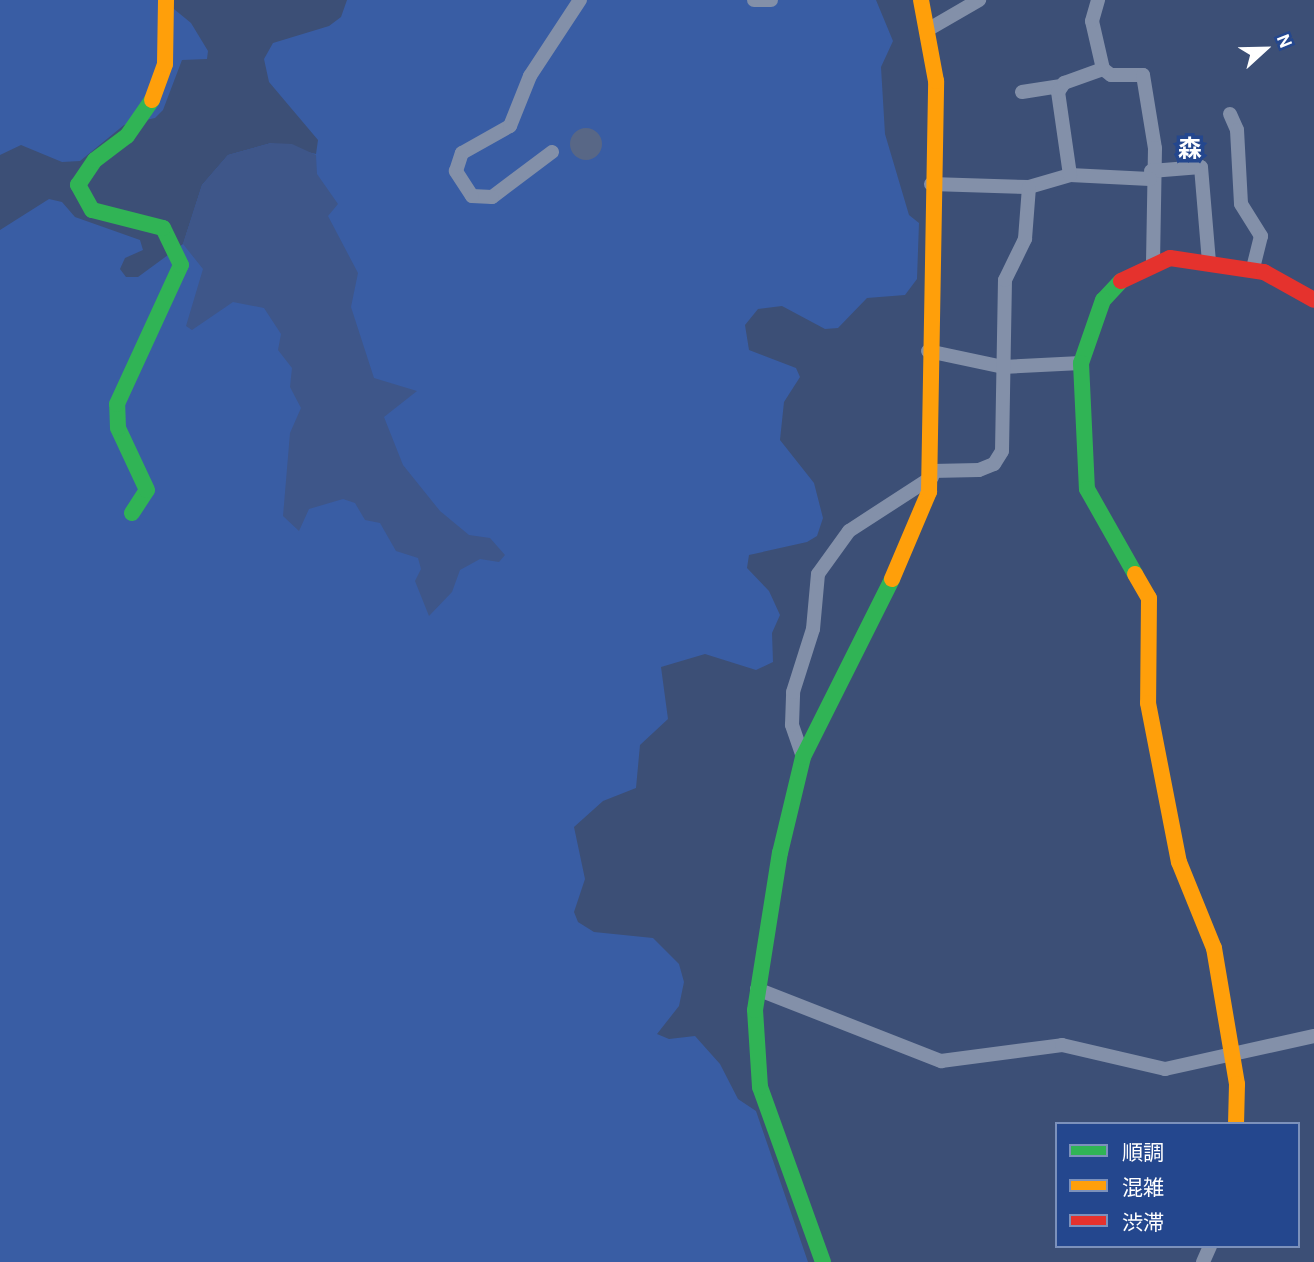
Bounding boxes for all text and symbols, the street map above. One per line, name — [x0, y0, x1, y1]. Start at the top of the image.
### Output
north arrow — [1230, 14, 1300, 84]
text: N — [1272, 31, 1297, 52]
district label: 森 — [1178, 136, 1202, 164]
legend — [1055, 1122, 1300, 1248]
text: 順調 — [1122, 1141, 1164, 1165]
text: 混雑 — [1122, 1176, 1164, 1200]
text: 渋滞 — [1122, 1211, 1164, 1235]

